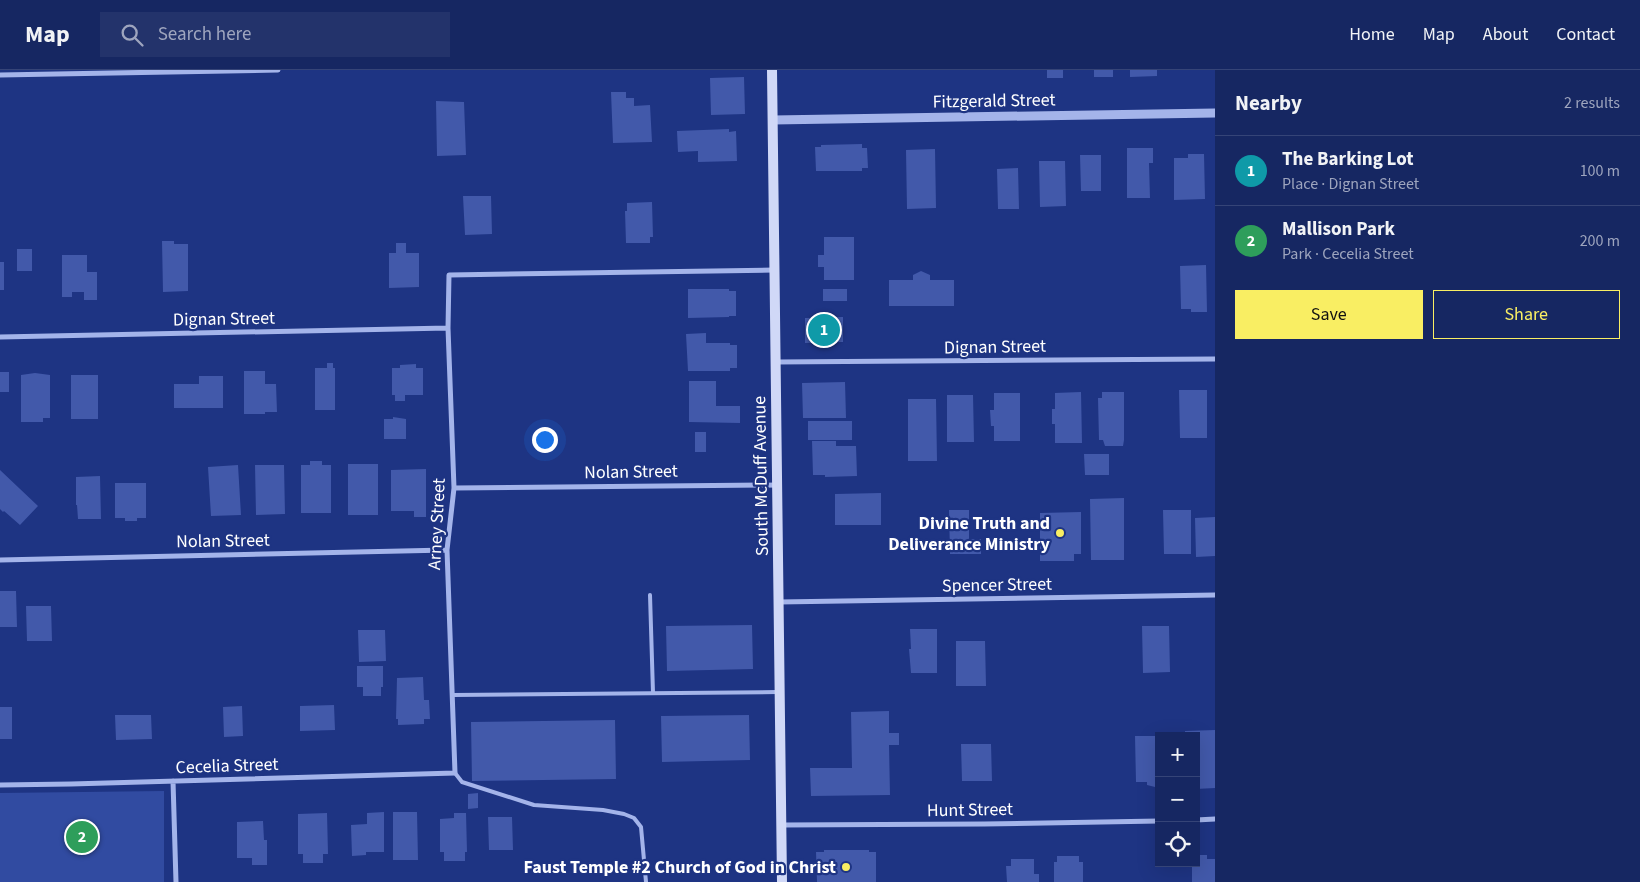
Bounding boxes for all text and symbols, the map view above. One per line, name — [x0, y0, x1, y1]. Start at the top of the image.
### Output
search box — [100, 12, 450, 57]
text: Map — [25, 17, 70, 52]
icon: search — [118, 21, 146, 49]
text: Search here — [158, 21, 251, 48]
text: Home — [1349, 22, 1395, 47]
text: Map — [1423, 22, 1455, 47]
text: About — [1483, 22, 1528, 47]
text: Contact — [1556, 22, 1615, 47]
street label: Fitzgerald Street — [932, 87, 1056, 115]
text: Nearby — [1235, 88, 1302, 118]
text: 2 results — [1564, 92, 1620, 114]
text: The Barking Lot — [1282, 146, 1414, 173]
text: 1 — [1247, 160, 1255, 182]
text: 100 m — [1580, 160, 1620, 182]
text: Place · Dignan Street — [1282, 173, 1419, 195]
text: Mallison Park — [1282, 216, 1395, 243]
text: 2 — [1247, 230, 1255, 252]
text: 200 m — [1580, 230, 1620, 252]
text: Park · Cecelia Street — [1282, 243, 1414, 265]
button: Save — [1235, 290, 1423, 339]
button: Share — [1433, 290, 1620, 339]
street label: Dignan Street — [173, 306, 275, 332]
pin: 1 — [808, 311, 840, 349]
street label: Dignan Street — [944, 334, 1046, 360]
street label: South McDuff Avenue — [747, 396, 775, 556]
your location — [532, 427, 558, 453]
street label: Nolan Street — [584, 459, 678, 485]
street label: Arney Street — [422, 477, 452, 571]
place label: Divine Truth and Deliverance Ministry — [888, 511, 1051, 557]
marker: Divine Truth and Deliverance Ministry — [1054, 527, 1066, 539]
street label: Nolan Street — [176, 528, 270, 554]
street label: Spencer Street — [942, 572, 1052, 598]
map controls — [1155, 732, 1200, 867]
button: + — [1155, 732, 1200, 777]
street label: Cecelia Street — [175, 752, 279, 780]
button: − — [1155, 777, 1200, 822]
street label: Hunt Street — [927, 797, 1013, 823]
pin: 2 — [66, 818, 98, 856]
button: locate — [1155, 822, 1200, 867]
place label: Faust Temple #2 Church of God in Christ — [524, 855, 836, 880]
marker: Faust Temple #2 Church of God in Christ — [840, 861, 852, 873]

